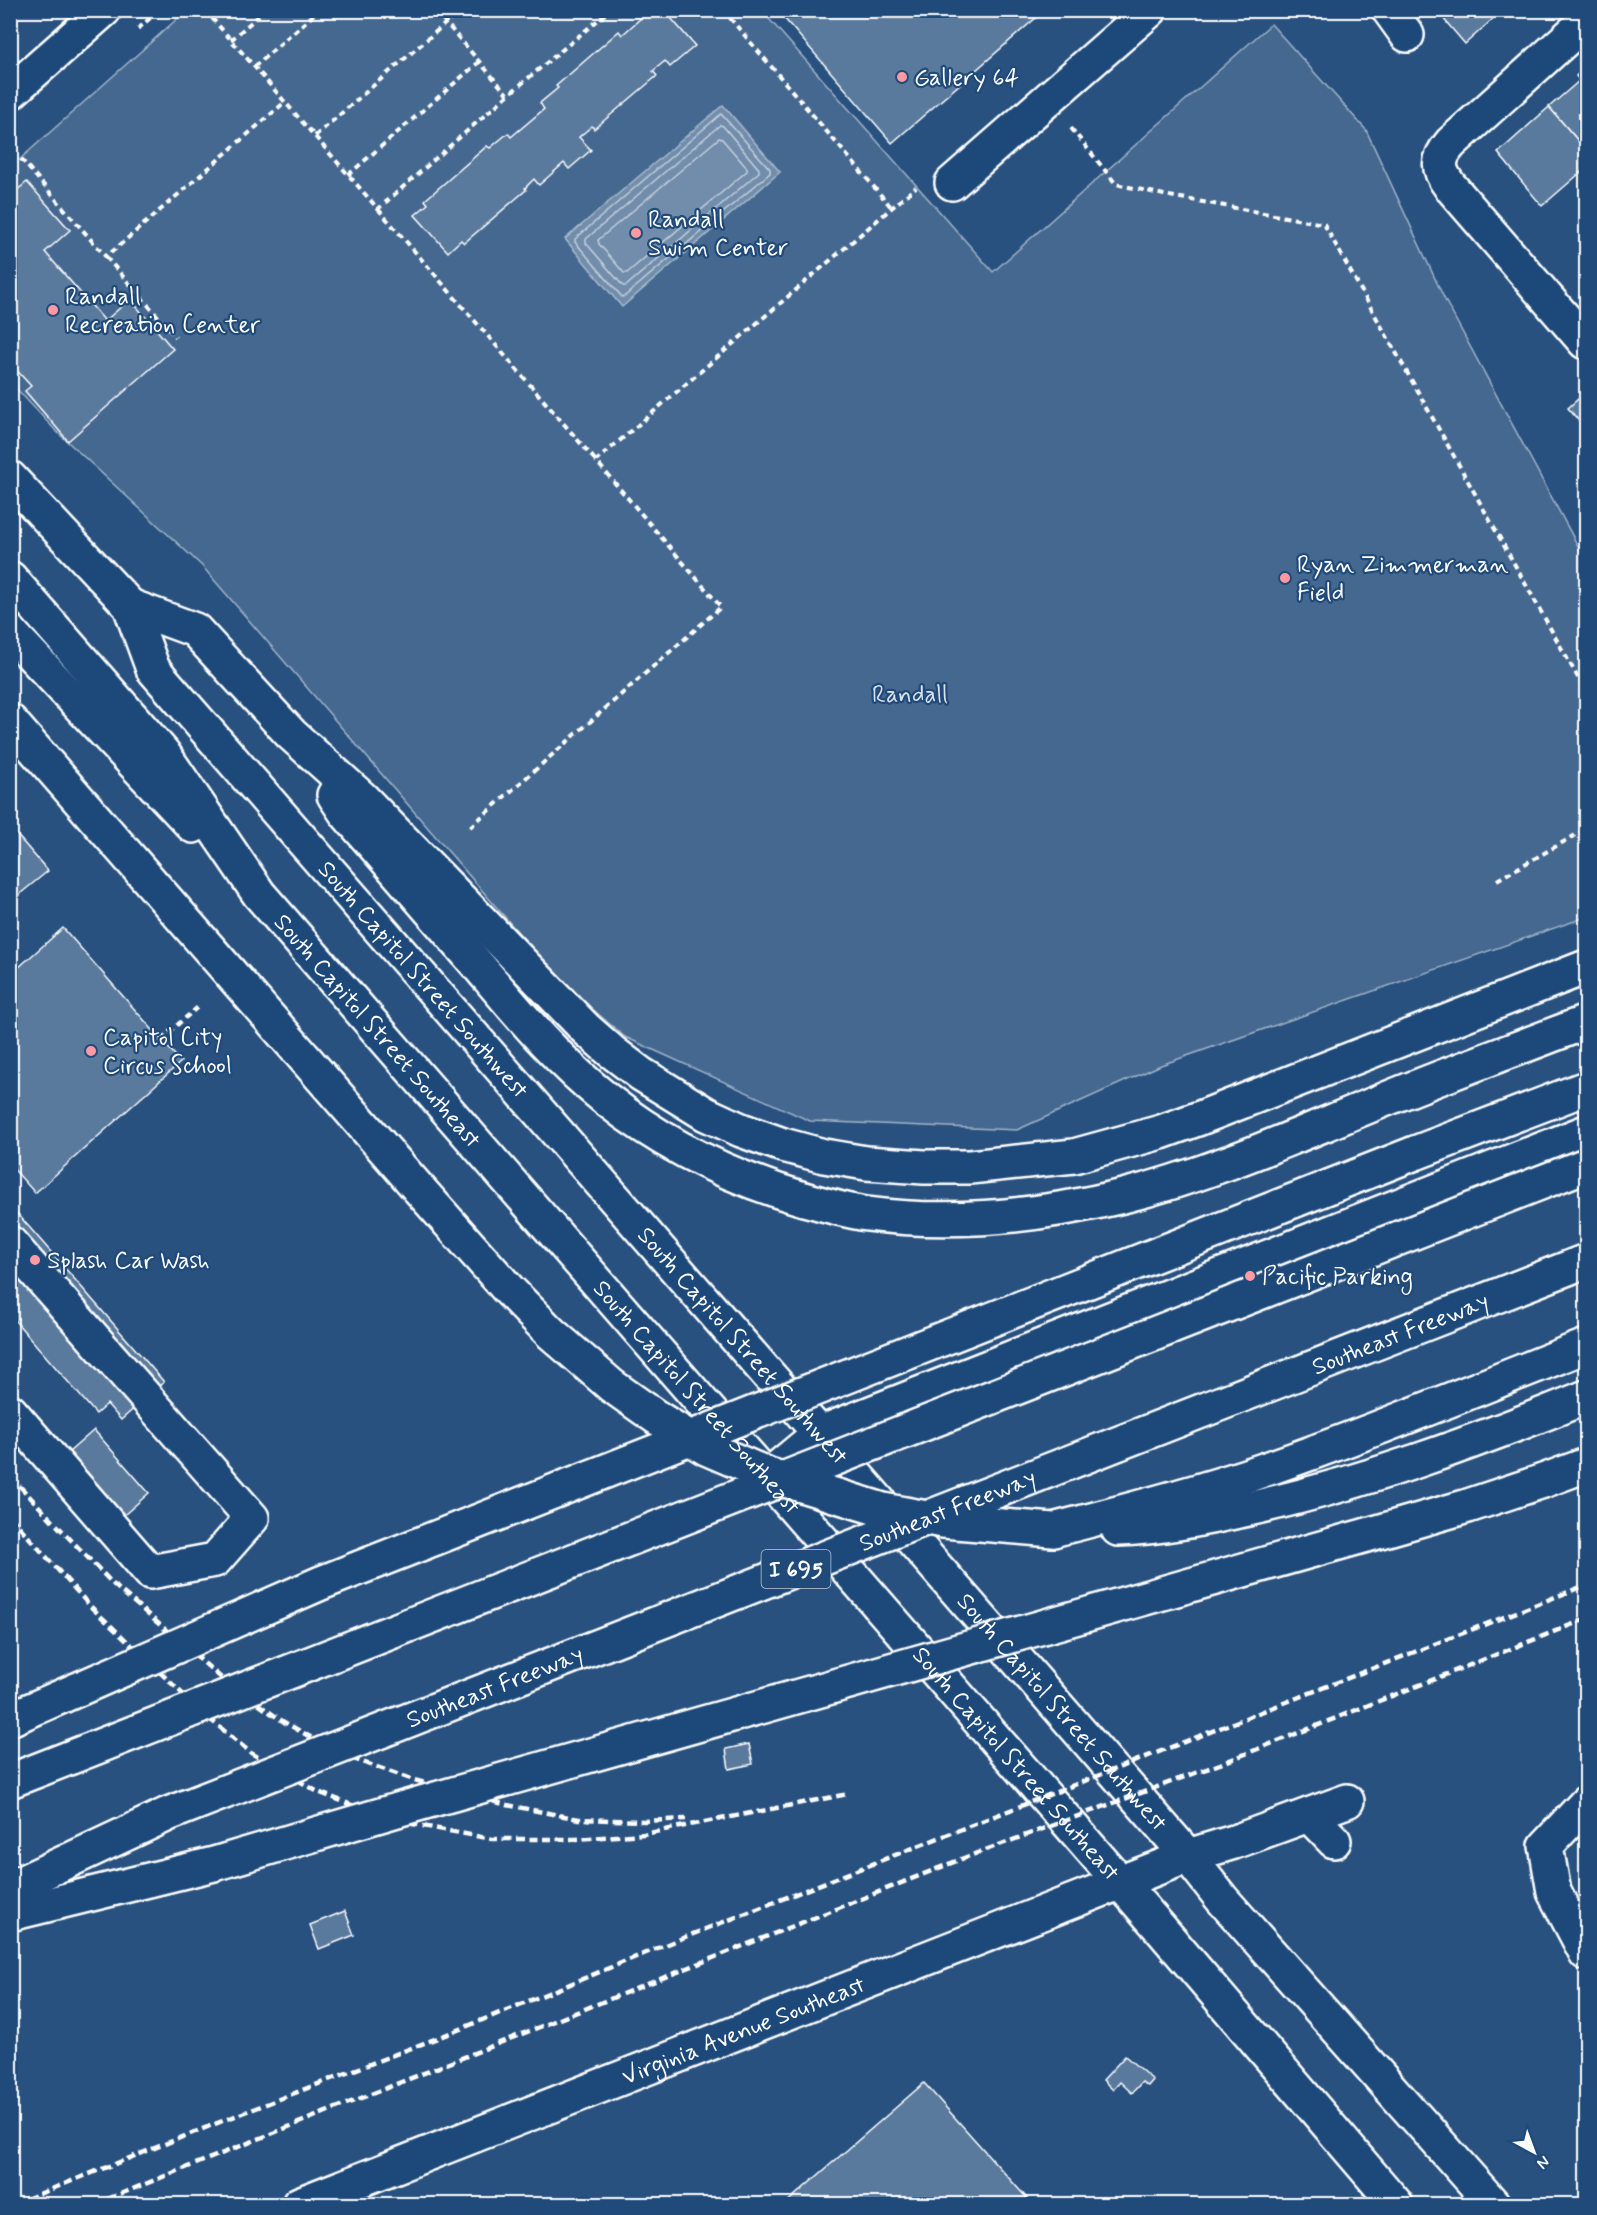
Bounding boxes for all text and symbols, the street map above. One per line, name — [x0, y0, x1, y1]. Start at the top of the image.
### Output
place label: Gallery 64 — [914, 63, 1019, 94]
marker: Gallery 64 — [895, 70, 909, 84]
place label: Randall Swim Center — [648, 205, 788, 264]
marker: Randall Swim Center — [629, 226, 643, 240]
place label: Randall Recreation Center — [65, 282, 260, 341]
marker: Randall Recreation Center — [46, 303, 60, 317]
place label: Ryan Zimmerman Field — [1297, 550, 1509, 609]
marker: Ryan Zimmerman Field — [1278, 571, 1292, 585]
park label: Randall — [872, 680, 948, 711]
street label: South Capitol Street Southwest — [310, 855, 535, 1106]
street label: South Capitol Street Southeast — [266, 908, 488, 1155]
place label: Capitol City Circus School — [103, 1023, 232, 1082]
marker: Capitol City Circus School — [84, 1044, 98, 1058]
street label: South Capitol Street Southwest — [630, 1221, 854, 1472]
place label: Splash Car Wash — [47, 1246, 210, 1277]
marker: Splash Car Wash — [28, 1253, 42, 1267]
place label: Pacific Parking — [1262, 1262, 1413, 1295]
marker: Pacific Parking — [1243, 1269, 1257, 1283]
street label: South Capitol Street Southeast — [585, 1274, 807, 1522]
street label: Southeast Freeway — [1308, 1286, 1494, 1383]
street label: Southeast Freeway — [855, 1463, 1041, 1560]
road number: I 695 — [762, 1550, 830, 1588]
street label: South Capitol Street Southwest — [949, 1587, 1174, 1838]
street label: Southeast Freeway — [402, 1640, 588, 1737]
street label: South Capitol Street Southeast — [905, 1641, 1126, 1888]
street label: Virginia Avenue Southeast — [618, 1970, 870, 2093]
north arrow — [1504, 2122, 1564, 2182]
text: N — [1532, 2151, 1554, 2174]

